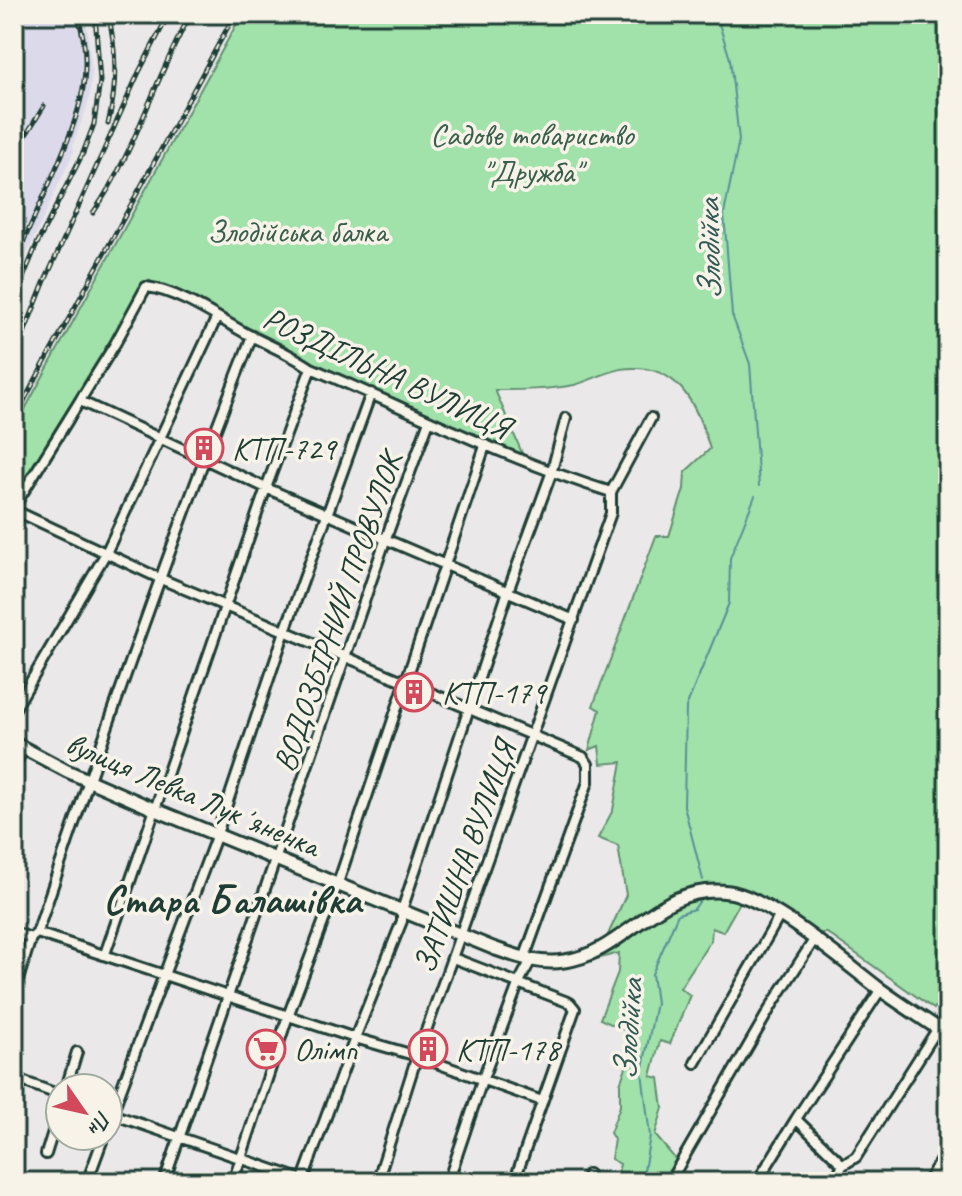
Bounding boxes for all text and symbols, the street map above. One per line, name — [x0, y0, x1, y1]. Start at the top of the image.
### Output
park label: Садове товариство "Дружба" — [430, 114, 635, 192]
water label: Злодійка — [686, 196, 731, 301]
park label: Злодійська балка — [207, 211, 390, 252]
street label: РОЗДІЛЬНА ВУЛИЦЯ — [257, 297, 521, 450]
building icon: КТП-729 — [183, 427, 225, 469]
place label: КТП-729 — [232, 428, 338, 469]
street label: ВОДОЗБІРНИЙ ПРОВУЛОК — [264, 443, 413, 777]
building icon: КТП-179 — [393, 671, 435, 713]
place label: КТП-179 — [442, 672, 548, 713]
street label: вулиця Левка Лукʼяненка — [60, 723, 328, 867]
street label: ЗАТИШНА ВУЛИЦЯ — [404, 731, 527, 979]
district label: Стара Балашівка — [103, 875, 364, 925]
water label: Злодійка — [603, 975, 653, 1082]
supermarket icon: Олімп — [245, 1028, 287, 1070]
building icon: КТП-178 — [407, 1028, 449, 1070]
place label: Олімп — [294, 1029, 358, 1070]
place label: КТП-178 — [456, 1029, 562, 1070]
north arrow — [44, 1072, 124, 1152]
text: Пн — [81, 1105, 118, 1141]

